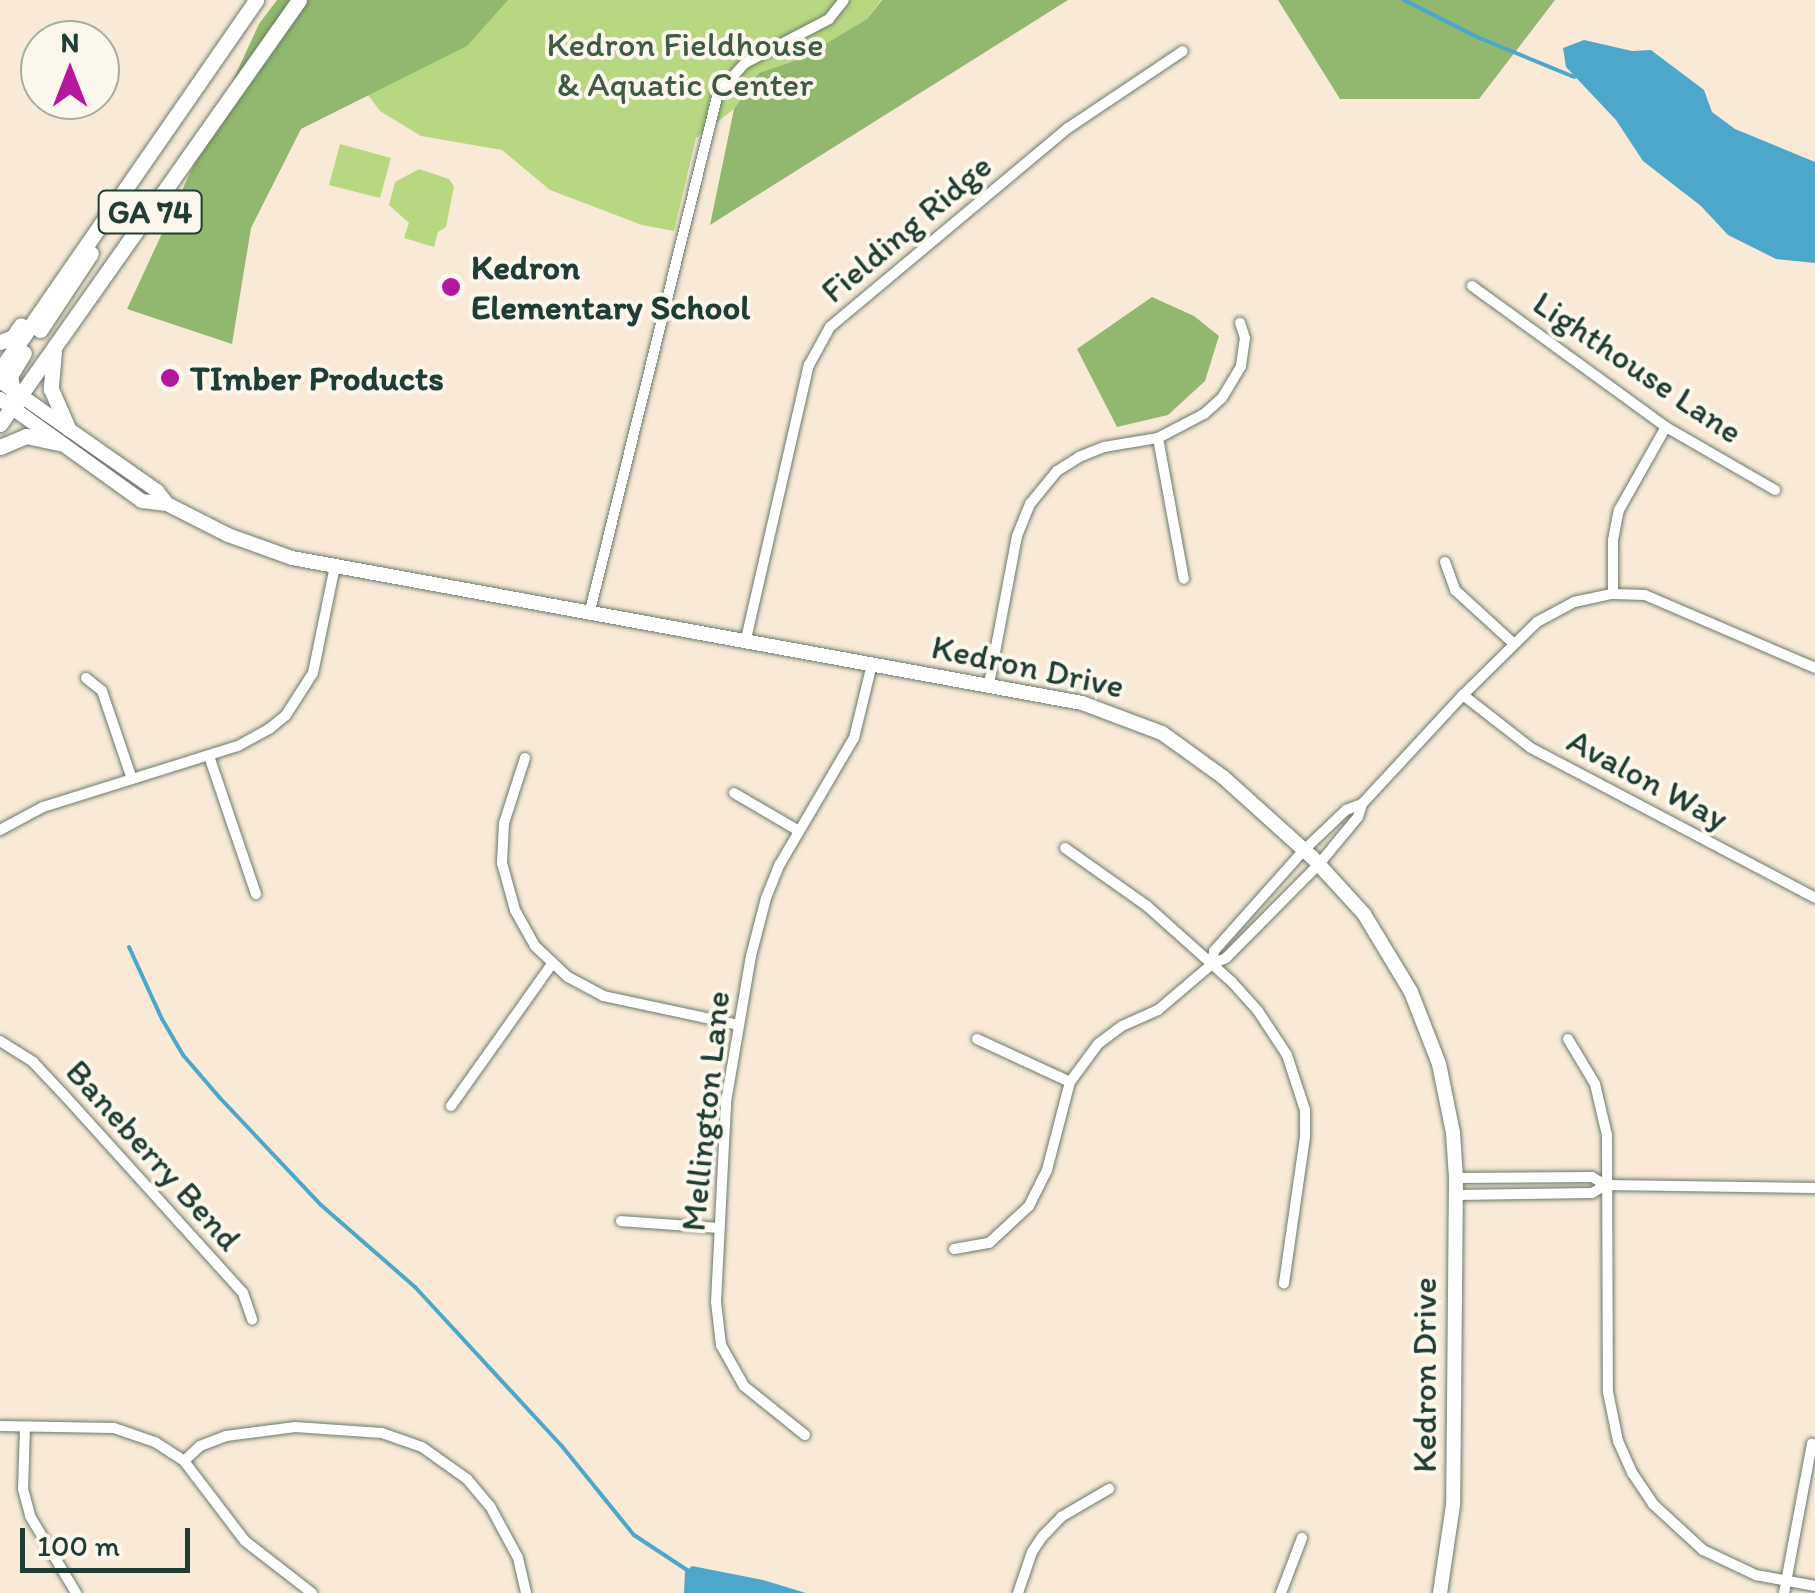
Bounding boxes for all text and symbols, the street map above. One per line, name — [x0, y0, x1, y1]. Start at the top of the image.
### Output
north arrow — [20, 20, 120, 120]
park label: Kedron Fieldhouse & Aquatic Center — [547, 23, 823, 105]
text: N — [61, 25, 79, 59]
street label: Fielding Ridge — [812, 144, 1000, 312]
road number: GA 74 — [98, 185, 202, 239]
place label: Kedron Elementary School — [471, 246, 750, 328]
marker: Kedron Elementary School — [440, 276, 462, 298]
street label: Lighthouse Lane — [1525, 281, 1751, 453]
place label: TImber Products — [190, 357, 444, 399]
marker: TImber Products — [159, 367, 181, 389]
street label: Kedron Drive — [928, 625, 1128, 707]
street label: Avalon Way — [1561, 719, 1735, 839]
street label: Mellington Lane — [671, 989, 739, 1233]
street label: Baneberry Bend — [57, 1051, 251, 1259]
street label: Kedron Drive — [1403, 1277, 1445, 1473]
scale bar — [25, 1508, 195, 1570]
text: 100 m — [37, 1527, 120, 1564]

